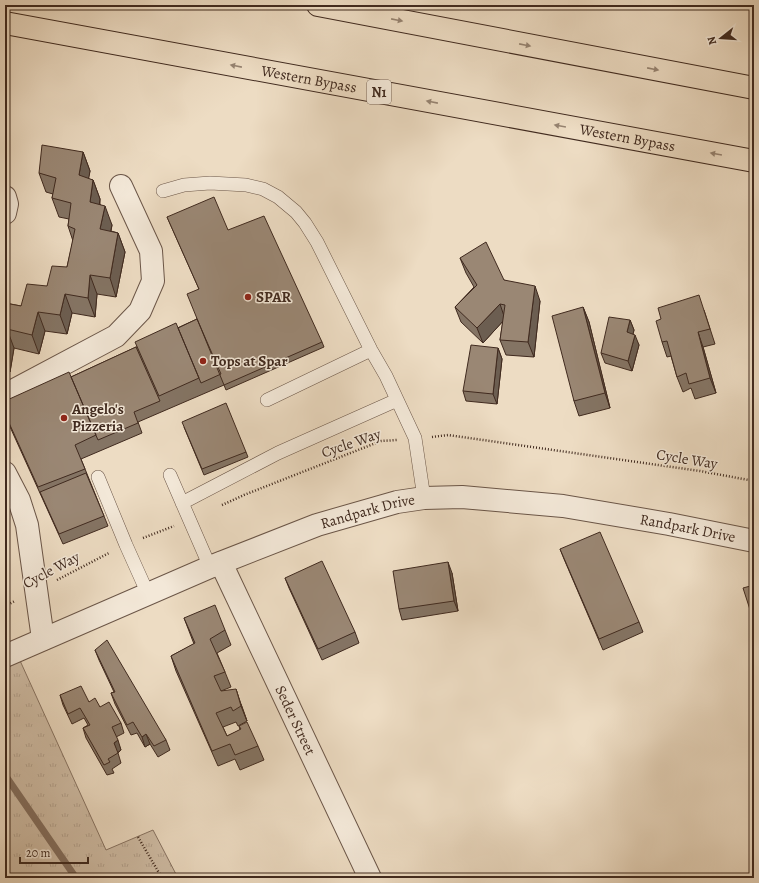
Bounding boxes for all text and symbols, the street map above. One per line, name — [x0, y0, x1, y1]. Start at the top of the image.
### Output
one-way arrow — [391, 17, 403, 23]
north arrow — [701, 18, 741, 58]
text: N — [704, 35, 720, 47]
one-way arrow — [519, 42, 531, 48]
street label: Western Bypass — [259, 60, 358, 98]
one-way arrow — [230, 63, 242, 69]
one-way arrow — [647, 66, 659, 72]
road number: N1 — [367, 80, 391, 104]
one-way arrow — [426, 99, 438, 105]
street label: Western Bypass — [577, 119, 677, 156]
one-way arrow — [554, 123, 566, 129]
one-way arrow — [710, 151, 722, 157]
place label: SPAR — [256, 287, 292, 307]
marker: SPAR — [243, 292, 253, 302]
place label: Tops at Spar — [211, 351, 288, 371]
marker: Tops at Spar — [198, 356, 208, 366]
place label: Angelo's Pizzeria — [71, 399, 124, 436]
marker: Angelo's Pizzeria — [59, 413, 69, 423]
street label: Cycle Way — [319, 423, 384, 462]
street label: Cycle Way — [655, 444, 719, 474]
street label: Randpark Drive — [318, 489, 416, 533]
street label: Randpark Drive — [638, 509, 738, 547]
street label: Cycle Way — [19, 547, 83, 593]
street label: Seder Street — [270, 682, 320, 758]
scale bar — [20, 839, 88, 865]
text: 20 m — [26, 845, 50, 861]

